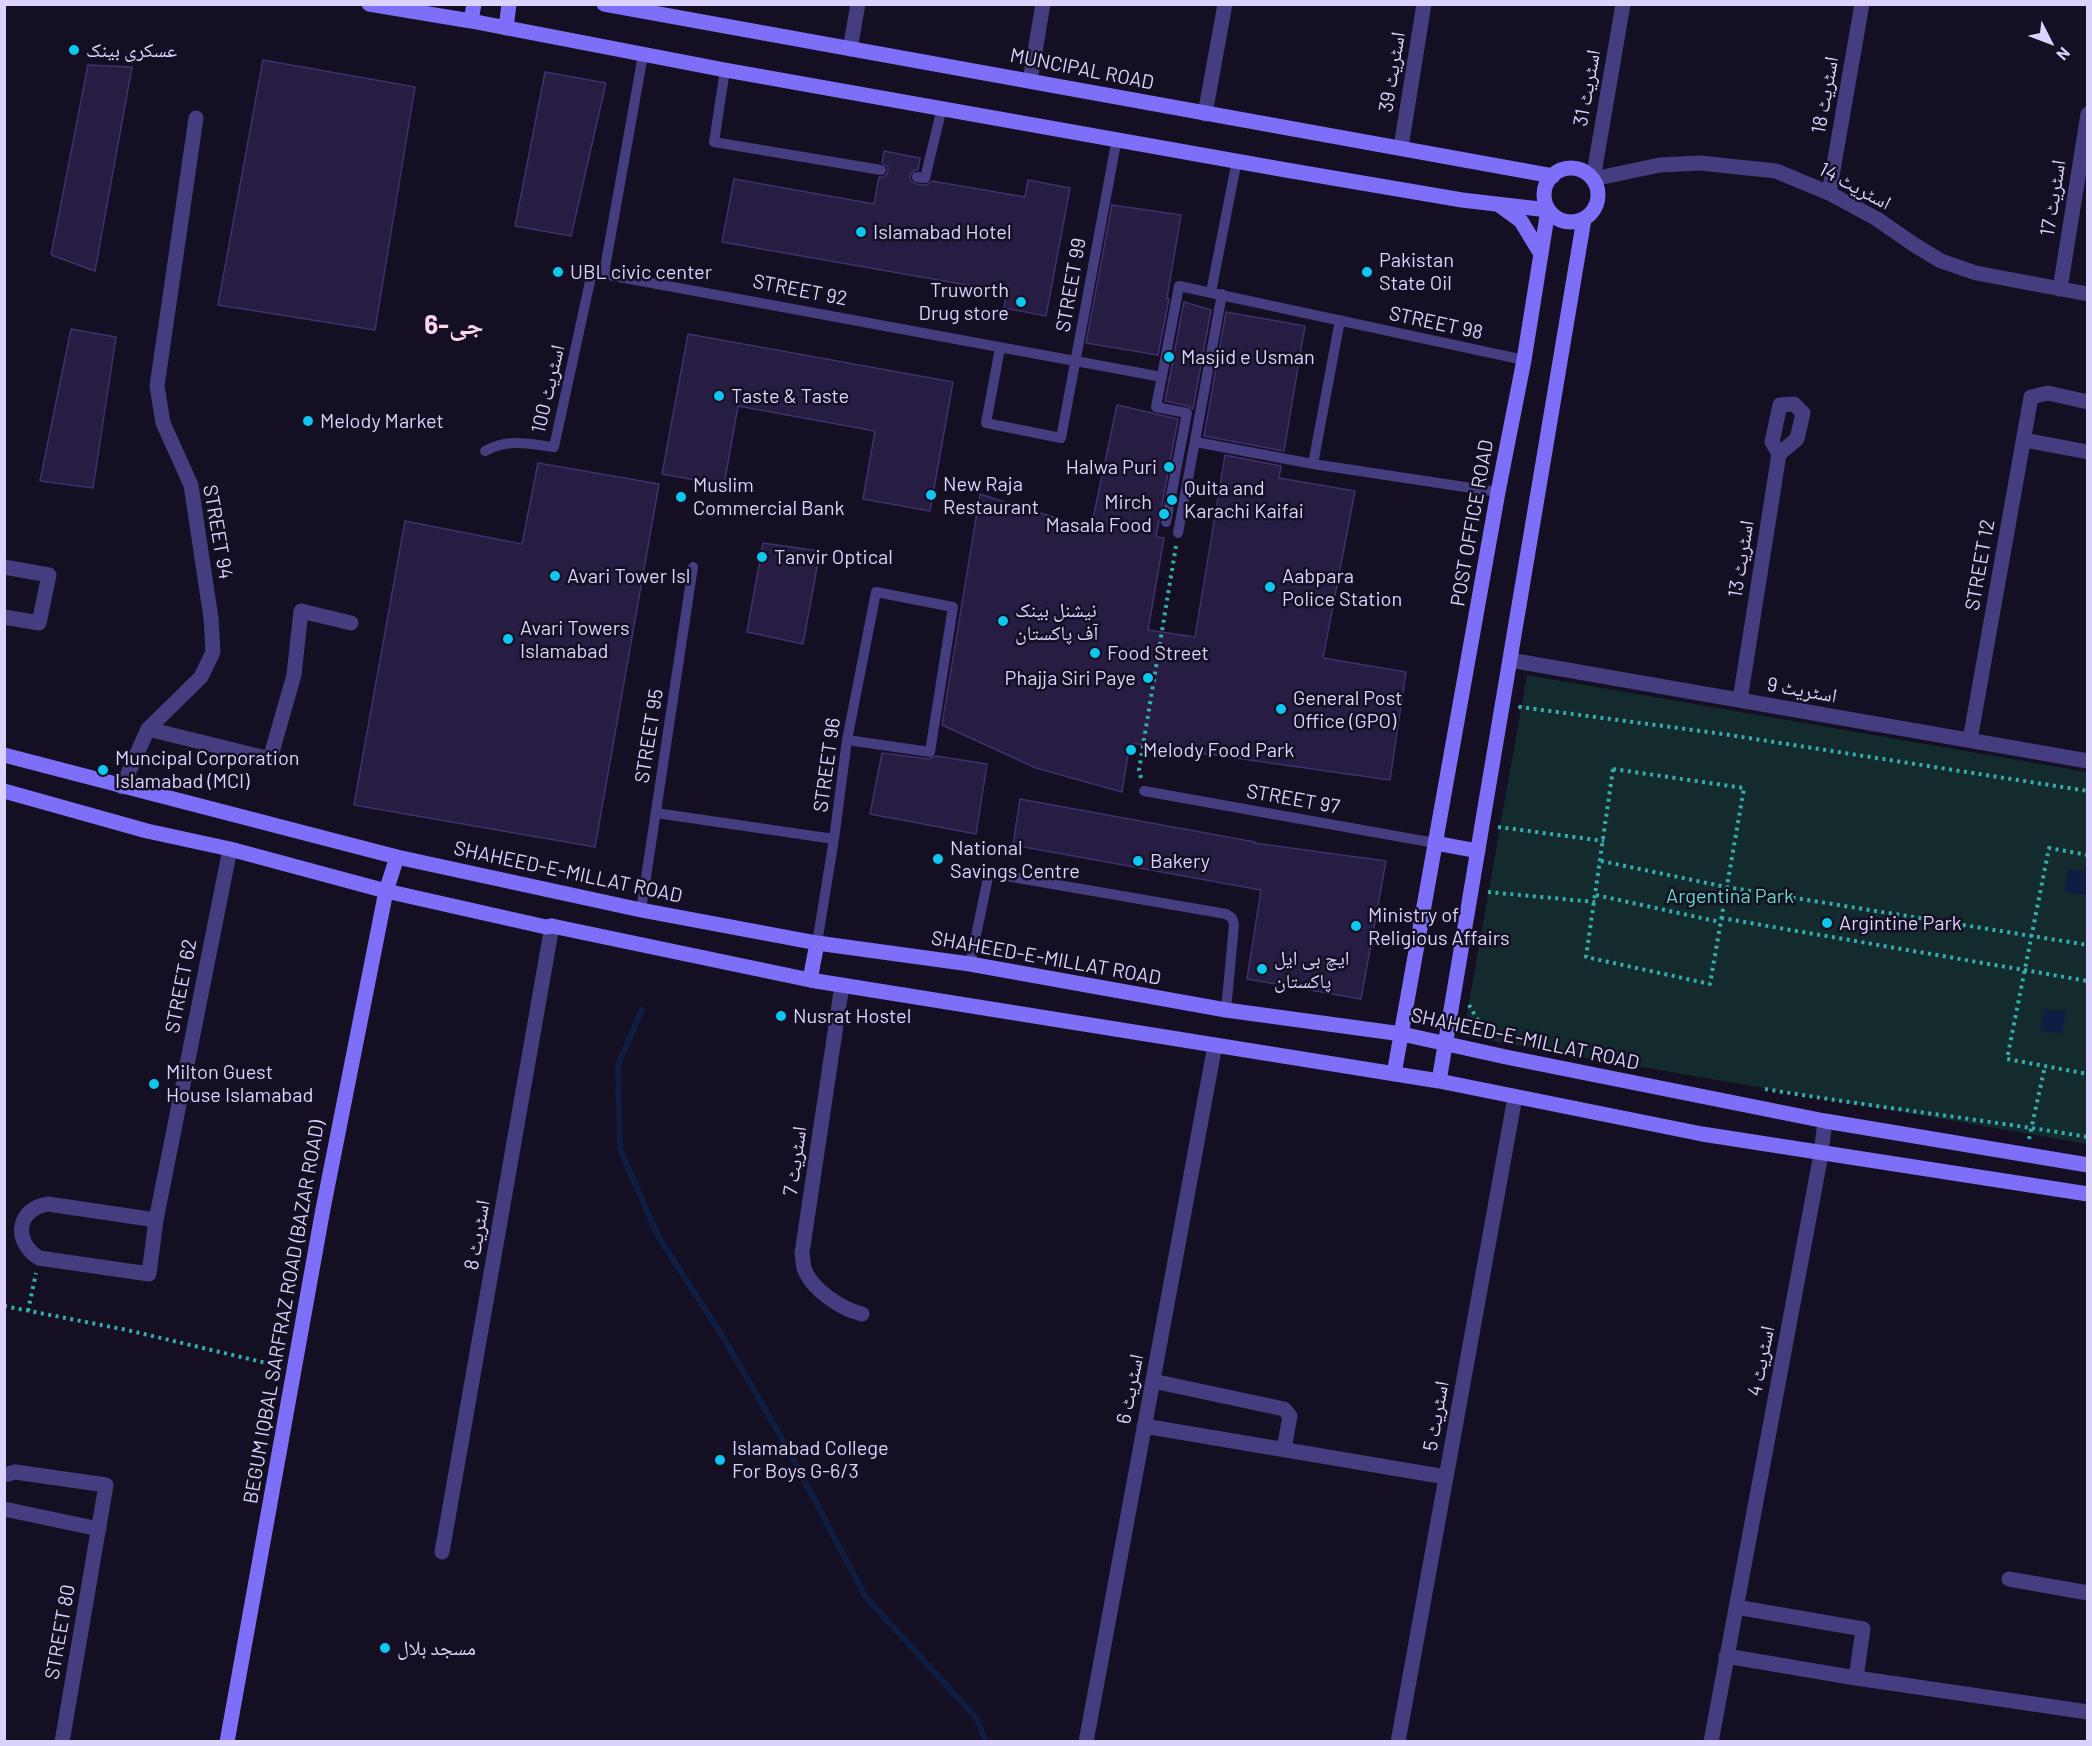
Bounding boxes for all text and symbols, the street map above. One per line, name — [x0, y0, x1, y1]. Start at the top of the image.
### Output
north arrow — [2020, 12, 2080, 72]
street label: اسٹریٹ 39 — [1374, 30, 1410, 114]
place label: عسکری بینک — [86, 38, 177, 62]
marker: عسکری بینک — [67, 43, 81, 57]
street label: MUNCIPAL ROAD — [1008, 43, 1156, 95]
text: N — [2053, 44, 2074, 65]
street label: اسٹریٹ 31 — [1568, 48, 1606, 128]
street label: اسٹریٹ 18 — [1806, 55, 1844, 135]
street label: اسٹریٹ 14 — [1815, 157, 1895, 215]
street label: اسٹریٹ 17 — [2035, 158, 2071, 238]
place label: Islamabad Hotel — [873, 220, 1012, 244]
marker: Islamabad Hotel — [854, 225, 868, 239]
street label: STREET 99 — [1051, 236, 1091, 334]
place label: Pakistan State Oil — [1379, 248, 1454, 295]
place label: UBL civic center — [570, 260, 712, 284]
marker: UBL civic center — [551, 265, 565, 279]
marker: Pakistan State Oil — [1360, 265, 1374, 279]
street label: STREET 92 — [751, 269, 849, 311]
place label: Truworth Drug store — [919, 278, 1009, 325]
marker: Truworth Drug store — [1014, 295, 1028, 309]
street label: STREET 98 — [1387, 301, 1485, 345]
district label: جی-6 — [424, 309, 484, 341]
street label: اسٹریٹ 100 — [526, 342, 570, 436]
place label: Masjid e Usman — [1181, 345, 1315, 369]
marker: Masjid e Usman — [1162, 350, 1176, 364]
place label: Taste & Taste — [731, 384, 849, 408]
marker: Taste & Taste — [712, 389, 726, 403]
place label: Melody Market — [320, 409, 444, 433]
marker: Melody Market — [301, 414, 315, 428]
street label: POST OFFICE ROAD — [1446, 438, 1498, 608]
place label: Halwa Puri — [1066, 455, 1157, 479]
marker: Halwa Puri — [1162, 460, 1176, 474]
place label: New Raja Restaurant — [943, 472, 1039, 519]
place label: Muslim Commercial Bank — [693, 473, 845, 520]
place label: Quita and Karachi Kaifai — [1184, 476, 1304, 523]
street label: STREET 94 — [198, 483, 238, 581]
marker: New Raja Restaurant — [924, 488, 938, 502]
marker: Muslim Commercial Bank — [674, 490, 688, 504]
place label: Mirch Masala Food — [1046, 490, 1152, 537]
marker: Quita and Karachi Kaifai — [1165, 493, 1179, 507]
marker: Mirch Masala Food — [1157, 507, 1171, 521]
street label: STREET 12 — [1960, 518, 2000, 612]
street label: اسٹریٹ 13 — [1723, 519, 1759, 599]
place label: Tanvir Optical — [774, 545, 893, 569]
marker: Tanvir Optical — [755, 550, 769, 564]
place label: Avari Tower Isl — [567, 564, 690, 588]
place label: Aabpara Police Station — [1282, 564, 1402, 611]
marker: Avari Tower Isl — [548, 569, 562, 583]
marker: Aabpara Police Station — [1263, 580, 1277, 594]
place label: نیشنل بینک آف پاکستان — [1015, 598, 1098, 645]
marker: نیشنل بینک آف پاکستان — [996, 614, 1010, 628]
place label: Avari Towers Islamabad — [520, 616, 630, 663]
marker: Avari Towers Islamabad — [501, 632, 515, 646]
place label: Food Street — [1107, 641, 1209, 665]
marker: Food Street — [1088, 646, 1102, 660]
place label: Phajja Siri Paye — [1005, 666, 1136, 690]
marker: Phajja Siri Paye — [1141, 671, 1155, 685]
street label: اسٹریٹ 9 — [1765, 672, 1839, 708]
place label: General Post Office (GPO) — [1293, 686, 1403, 733]
street label: STREET 95 — [630, 687, 668, 785]
marker: General Post Office (GPO) — [1274, 702, 1288, 716]
street label: STREET 96 — [808, 716, 846, 814]
place label: Melody Food Park — [1143, 738, 1294, 762]
marker: Melody Food Park — [1124, 743, 1138, 757]
place label: Muncipal Corporation Islamabad (MCI) — [115, 746, 300, 793]
marker: Muncipal Corporation Islamabad (MCI) — [96, 763, 110, 777]
street label: STREET 97 — [1244, 779, 1342, 819]
street label: SHAHEED-E-MILLAT ROAD — [452, 836, 684, 908]
place label: National Savings Centre — [950, 836, 1080, 883]
place label: Bakery — [1150, 849, 1210, 873]
marker: National Savings Centre — [931, 852, 945, 866]
marker: Bakery — [1131, 854, 1145, 868]
park label: Argentina Park — [1666, 884, 1794, 908]
place label: Ministry of Religious Affairs — [1368, 903, 1510, 950]
place label: Argintine Park — [1839, 911, 1962, 935]
marker: Argintine Park — [1820, 916, 1834, 930]
marker: Ministry of Religious Affairs — [1349, 919, 1363, 933]
street label: SHAHEED-E-MILLAT ROAD — [929, 926, 1163, 990]
street label: STREET 62 — [160, 937, 202, 1035]
place label: ایچ بی ایل پاکستان — [1274, 946, 1350, 993]
marker: ایچ بی ایل پاکستان — [1255, 962, 1269, 976]
street label: SHAHEED-E-MILLAT ROAD — [1409, 1003, 1641, 1075]
place label: Nusrat Hostel — [793, 1004, 911, 1028]
marker: Nusrat Hostel — [774, 1009, 788, 1023]
place label: Milton Guest House Islamabad — [166, 1060, 313, 1107]
marker: Milton Guest House Islamabad — [147, 1077, 161, 1091]
street label: BEGUM IQBAL SARFRAZ ROAD (BAZAR ROAD) — [238, 1118, 330, 1506]
street label: اسٹریٹ 7 — [778, 1125, 812, 1197]
street label: اسٹریٹ 8 — [459, 1198, 495, 1272]
street label: اسٹریٹ 4 — [1742, 1324, 1780, 1398]
street label: اسٹریٹ 6 — [1111, 1352, 1149, 1426]
street label: اسٹریٹ 5 — [1418, 1379, 1454, 1453]
place label: Islamabad College For Boys G-6/3 — [732, 1436, 889, 1483]
marker: Islamabad College For Boys G-6/3 — [713, 1453, 727, 1467]
street label: STREET 80 — [40, 1583, 80, 1681]
place label: مسجد بلال — [397, 1636, 476, 1660]
marker: مسجد بلال — [378, 1641, 392, 1655]

